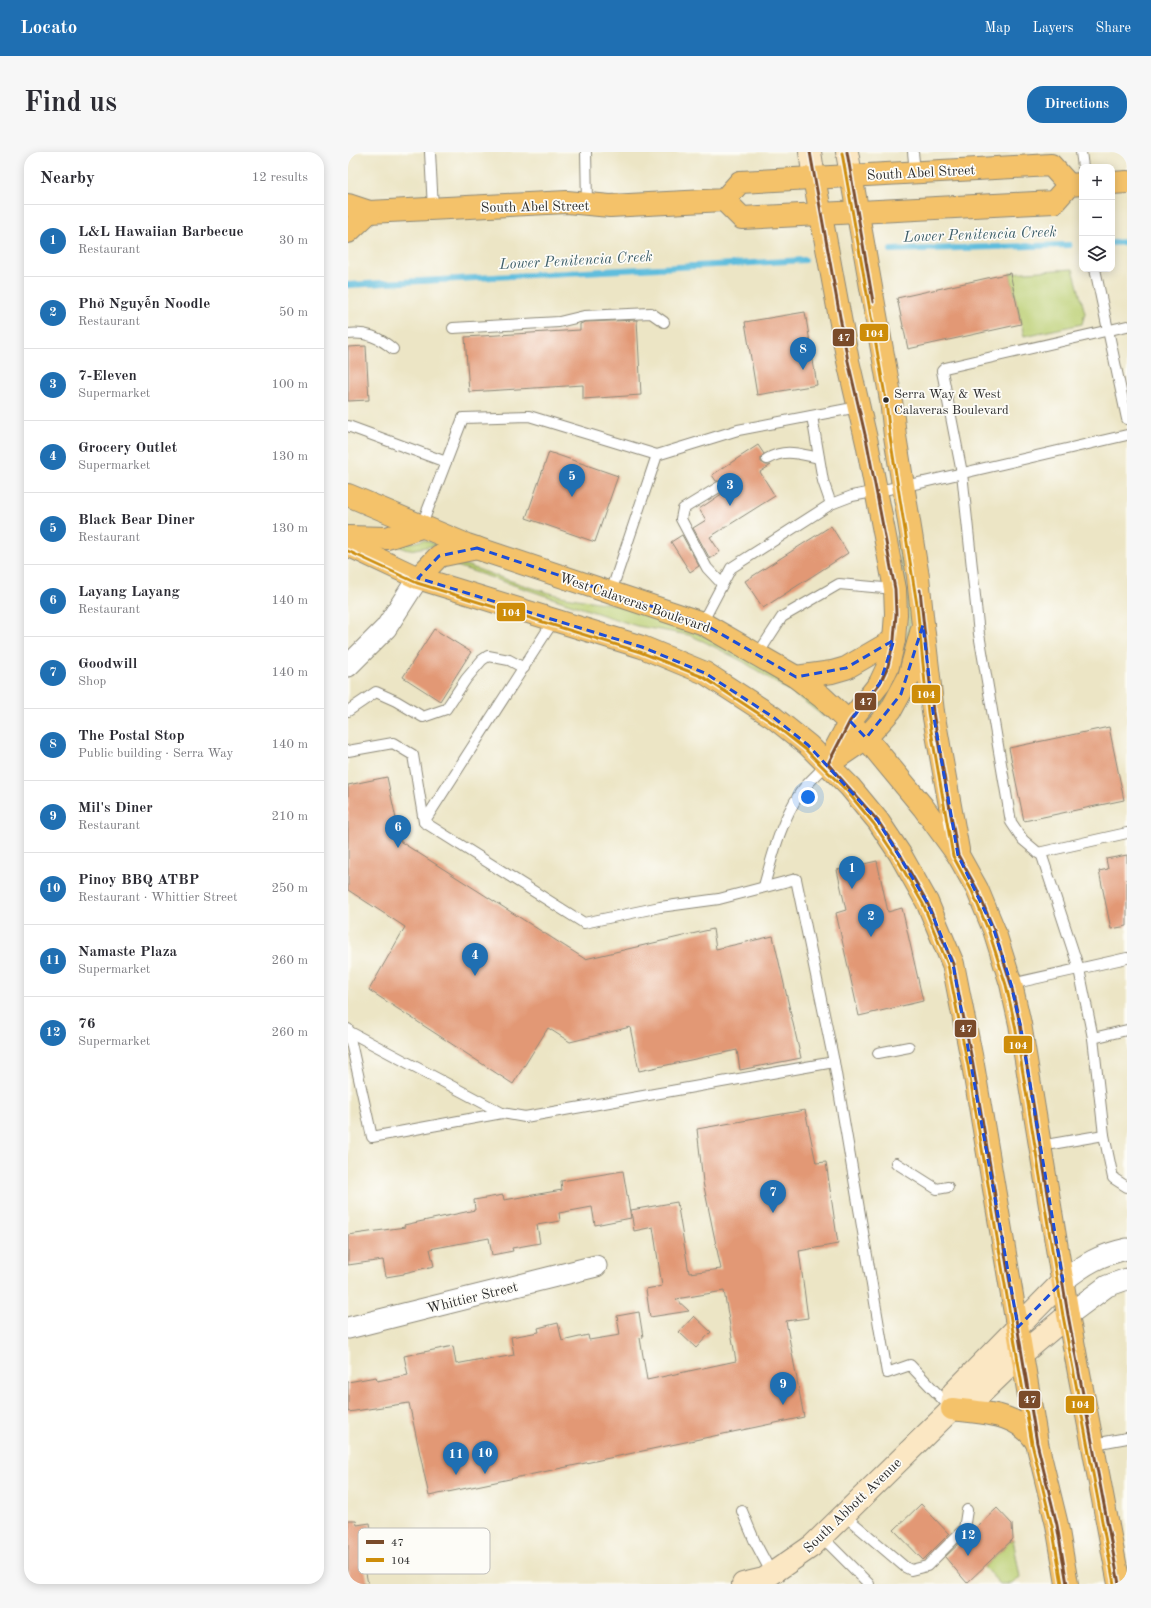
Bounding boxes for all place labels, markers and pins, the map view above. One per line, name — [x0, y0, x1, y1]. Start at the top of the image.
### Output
pin: 8 — [790, 337, 816, 370]
place label: Serra Way & West Calaveras Boulevard — [894, 388, 1009, 417]
marker: Serra Way & West Calaveras Boulevard — [881, 395, 891, 405]
pin: 5 — [559, 464, 585, 497]
pin: 3 — [717, 473, 743, 506]
pin: 6 — [385, 815, 411, 848]
pin: 1 — [839, 856, 865, 889]
pin: 2 — [858, 904, 884, 937]
pin: 4 — [462, 943, 488, 976]
pin: 7 — [760, 1180, 786, 1213]
pin: 9 — [770, 1372, 796, 1405]
pin: 10 — [472, 1441, 498, 1474]
pin: 11 — [443, 1442, 469, 1475]
pin: 12 — [955, 1523, 981, 1556]

